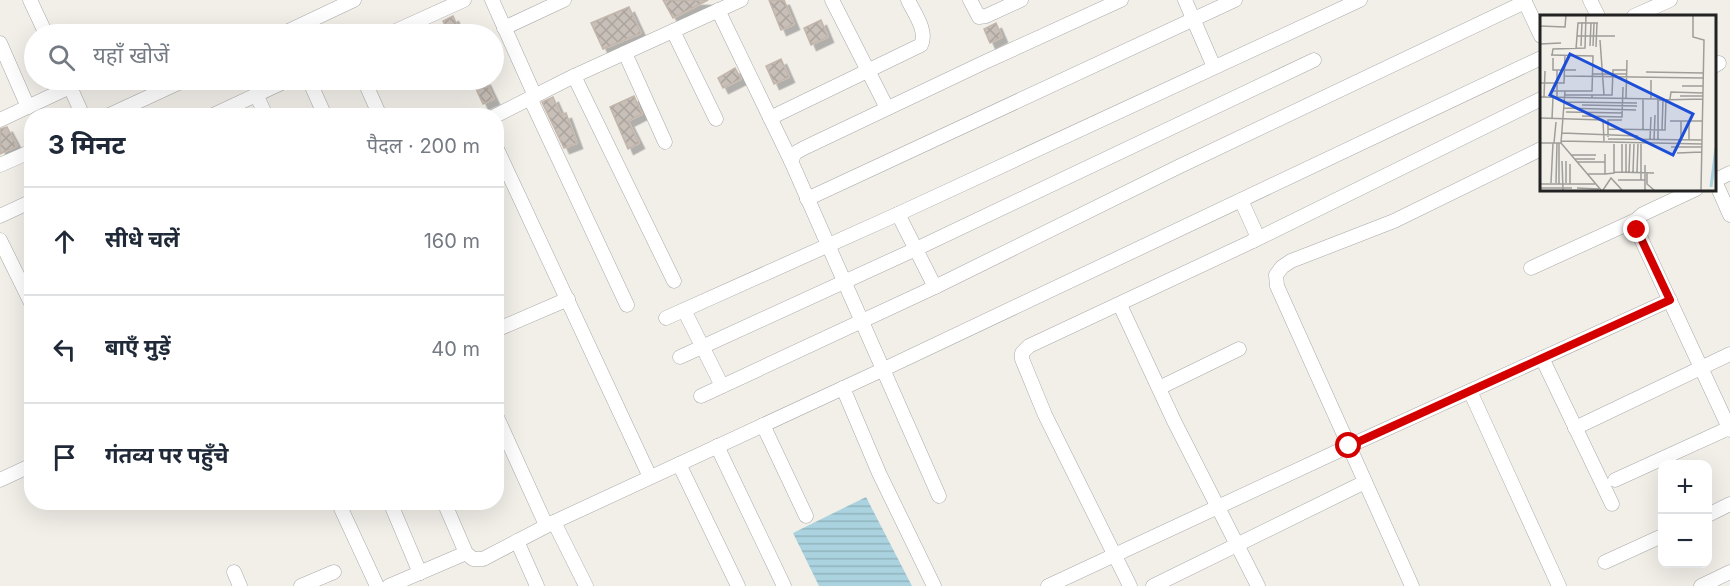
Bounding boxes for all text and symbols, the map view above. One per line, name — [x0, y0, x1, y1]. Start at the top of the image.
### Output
inset map — [1540, 15, 1715, 190]
search box — [24, 24, 504, 90]
icon: search — [45, 41, 78, 74]
text: यहाँ खोजें — [93, 42, 169, 68]
text: 3 मिनट — [48, 129, 126, 160]
text: पैदल · 200 m — [367, 134, 480, 158]
route end — [1623, 216, 1649, 242]
icon: ahead — [48, 225, 81, 258]
text: सीधे चलें — [105, 226, 180, 252]
text: 160 m — [424, 229, 480, 253]
icon: left — [48, 333, 81, 366]
text: बाएँ मुड़ें — [105, 334, 171, 360]
text: 40 m — [431, 337, 480, 361]
route start — [1335, 432, 1361, 458]
icon: arrive — [48, 441, 81, 474]
text: गंतव्य पर पहुँचे — [105, 442, 229, 468]
map controls — [1658, 460, 1712, 568]
button: + — [1658, 460, 1712, 514]
button: − — [1658, 514, 1712, 568]

